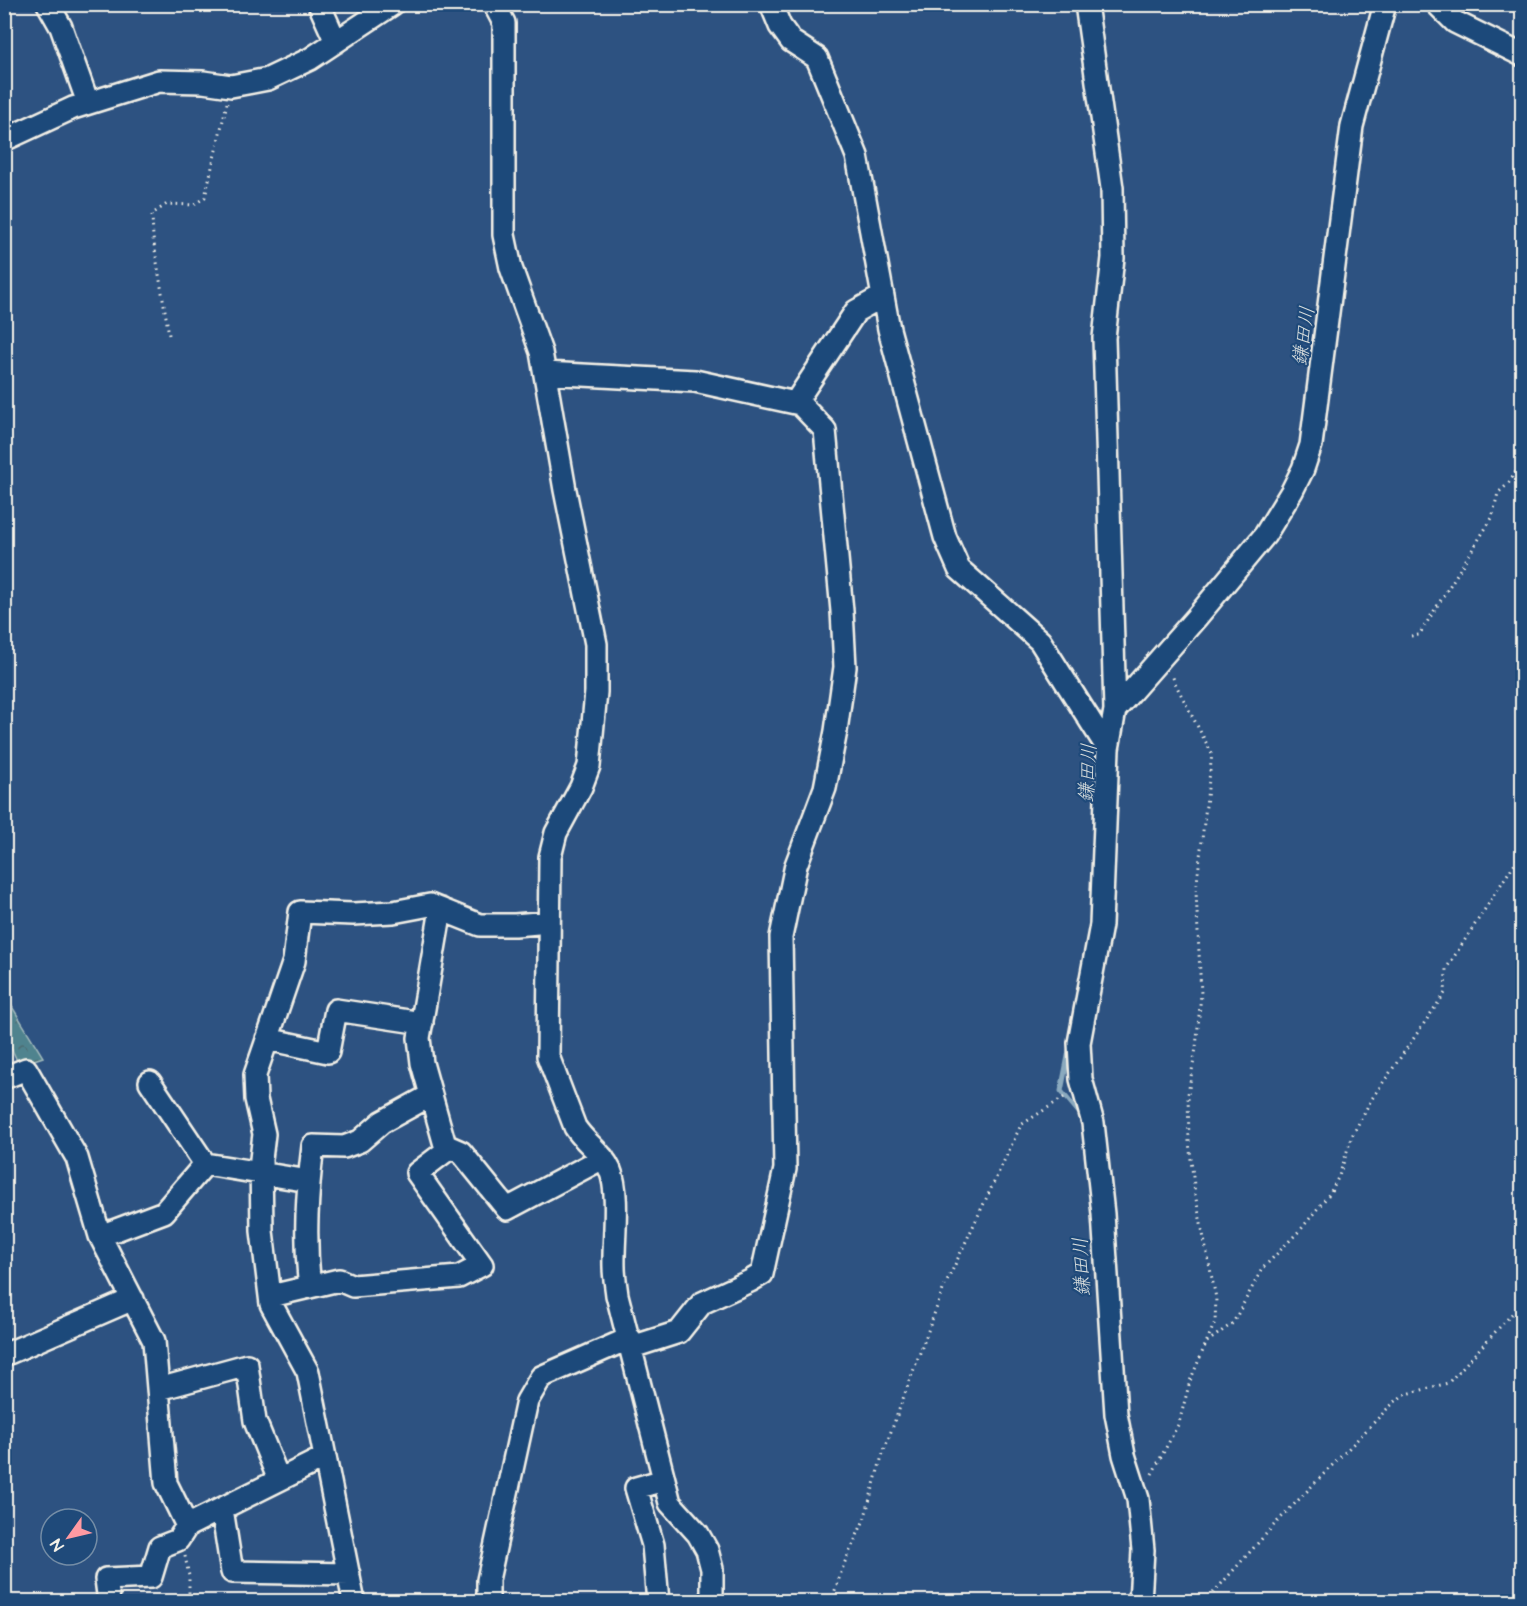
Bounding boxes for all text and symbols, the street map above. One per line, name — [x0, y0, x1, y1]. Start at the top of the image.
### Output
water label: 鎌田川 — [1286, 304, 1322, 368]
water label: 鎌田川 — [1072, 742, 1104, 804]
water label: 鎌田川 — [1066, 1236, 1098, 1298]
north arrow — [39, 1507, 99, 1567]
text: N — [45, 1535, 69, 1555]

